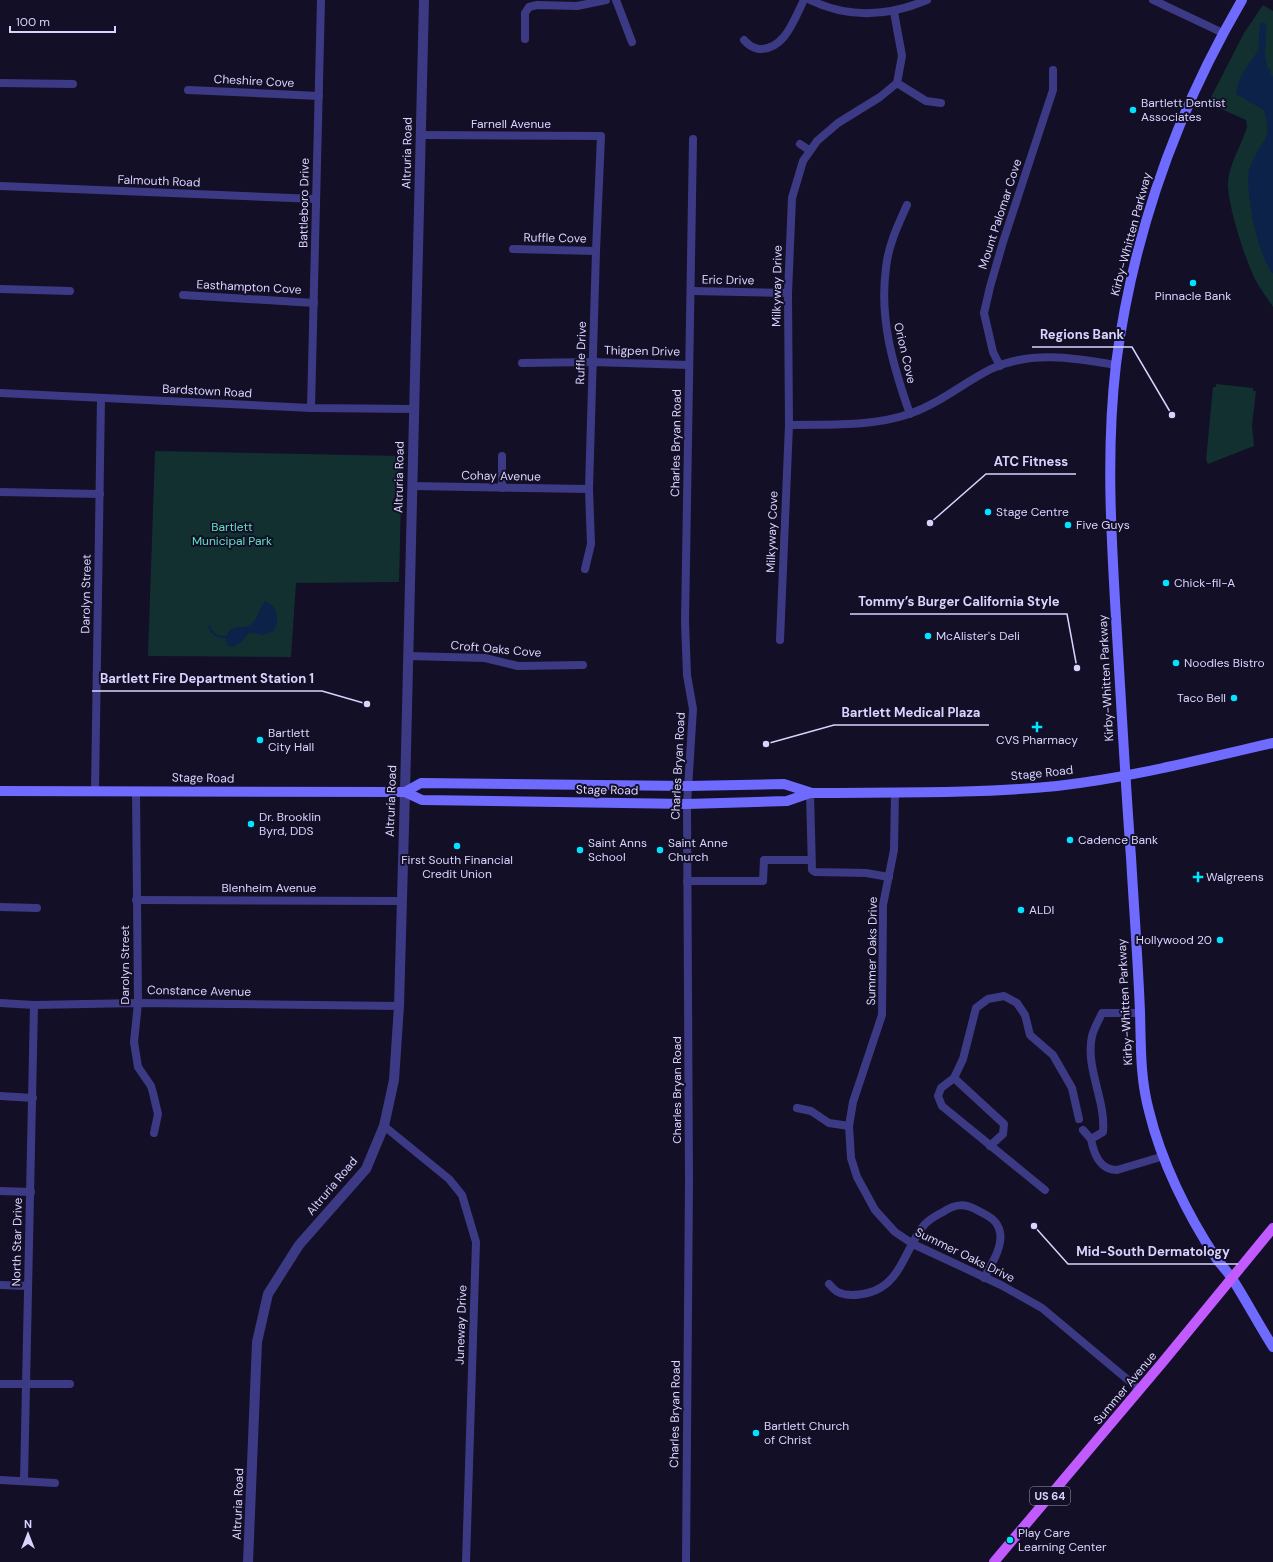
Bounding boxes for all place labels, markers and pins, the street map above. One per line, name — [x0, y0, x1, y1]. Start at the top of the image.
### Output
place label: Bartlett Dentist Associates — [1141, 95, 1226, 125]
marker: Bartlett Dentist Associates — [1128, 105, 1138, 115]
marker: Pinnacle Bank — [1188, 278, 1198, 288]
place label: Pinnacle Bank — [1155, 288, 1231, 304]
callout: Regions Bank — [1032, 322, 1132, 347]
callout: ATC Fitness — [986, 449, 1076, 474]
place label: Stage Centre — [996, 504, 1069, 520]
marker: Stage Centre — [983, 507, 993, 517]
place label: Five Guys — [1076, 517, 1130, 533]
marker: Five Guys — [1063, 520, 1073, 530]
place label: Chick-fil-A — [1174, 575, 1235, 591]
marker: Chick-fil-A — [1161, 578, 1171, 588]
callout: Tommy’s Burger California Style — [850, 589, 1067, 614]
place label: McAlister's Deli — [936, 628, 1020, 644]
marker: McAlister's Deli — [923, 631, 933, 641]
place label: Noodles Bistro — [1184, 655, 1265, 671]
marker: Noodles Bistro — [1171, 658, 1181, 668]
callout: Bartlett Fire Department Station 1 — [92, 666, 322, 691]
place label: Taco Bell — [1177, 690, 1226, 706]
marker: Taco Bell — [1229, 693, 1239, 703]
callout: Bartlett Medical Plaza — [834, 700, 989, 725]
marker: CVS Pharmacy — [1032, 722, 1042, 732]
place label: Bartlett City Hall — [268, 725, 314, 755]
place label: CVS Pharmacy — [996, 732, 1078, 748]
marker: Bartlett City Hall — [255, 735, 265, 745]
place label: Dr. Brooklin Byrd, DDS — [259, 809, 321, 839]
marker: Dr. Brooklin Byrd, DDS — [246, 819, 256, 829]
place label: Cadence Bank — [1078, 832, 1158, 848]
place label: Saint Anns School — [588, 835, 647, 865]
place label: Saint Anne Church — [668, 835, 728, 865]
marker: Cadence Bank — [1065, 835, 1075, 845]
marker: First South Financial Credit Union — [452, 841, 462, 851]
marker: Saint Anns School — [575, 845, 585, 855]
marker: Saint Anne Church — [655, 845, 665, 855]
place label: First South Financial Credit Union — [401, 852, 513, 882]
place label: Walgreens — [1206, 869, 1264, 885]
marker: Walgreens — [1193, 872, 1203, 882]
place label: ALDI — [1029, 902, 1054, 918]
marker: ALDI — [1016, 905, 1026, 915]
place label: Hollywood 20 — [1136, 932, 1212, 948]
marker: Hollywood 20 — [1215, 935, 1225, 945]
callout: Mid-South Dermatology — [1068, 1239, 1238, 1264]
place label: Bartlett Church of Christ — [764, 1418, 849, 1448]
marker: Bartlett Church of Christ — [751, 1428, 761, 1438]
place label: Play Care Learning Center — [1018, 1525, 1107, 1555]
marker: Play Care Learning Center — [1005, 1535, 1015, 1545]

